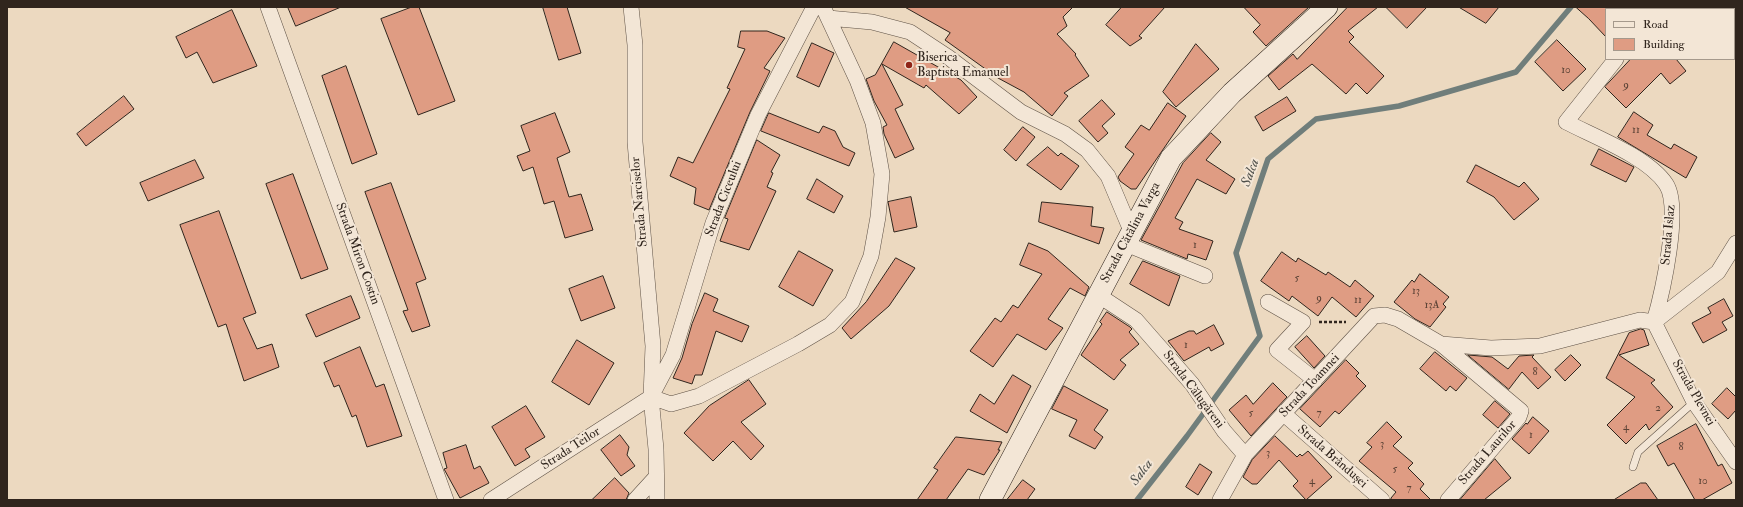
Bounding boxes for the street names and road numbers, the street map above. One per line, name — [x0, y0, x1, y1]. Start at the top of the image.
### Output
street label: Strada Narciselor — [628, 156, 652, 248]
street label: Strada Ciceului — [702, 159, 746, 239]
street label: Strada Cătălina Varga — [1098, 180, 1164, 286]
street label: Strada Miron Costin — [331, 201, 383, 307]
street label: Strada Islaz — [1659, 204, 1679, 266]
street label: Strada Călugăreni — [1159, 348, 1227, 432]
street label: Strada Toamnei — [1277, 351, 1343, 421]
street label: Strada Plevnei — [1668, 357, 1718, 429]
street label: Strada Laurilor — [1456, 418, 1520, 488]
street label: Strada Brândușei — [1294, 422, 1370, 492]
street label: Strada Teilor — [538, 424, 604, 474]

